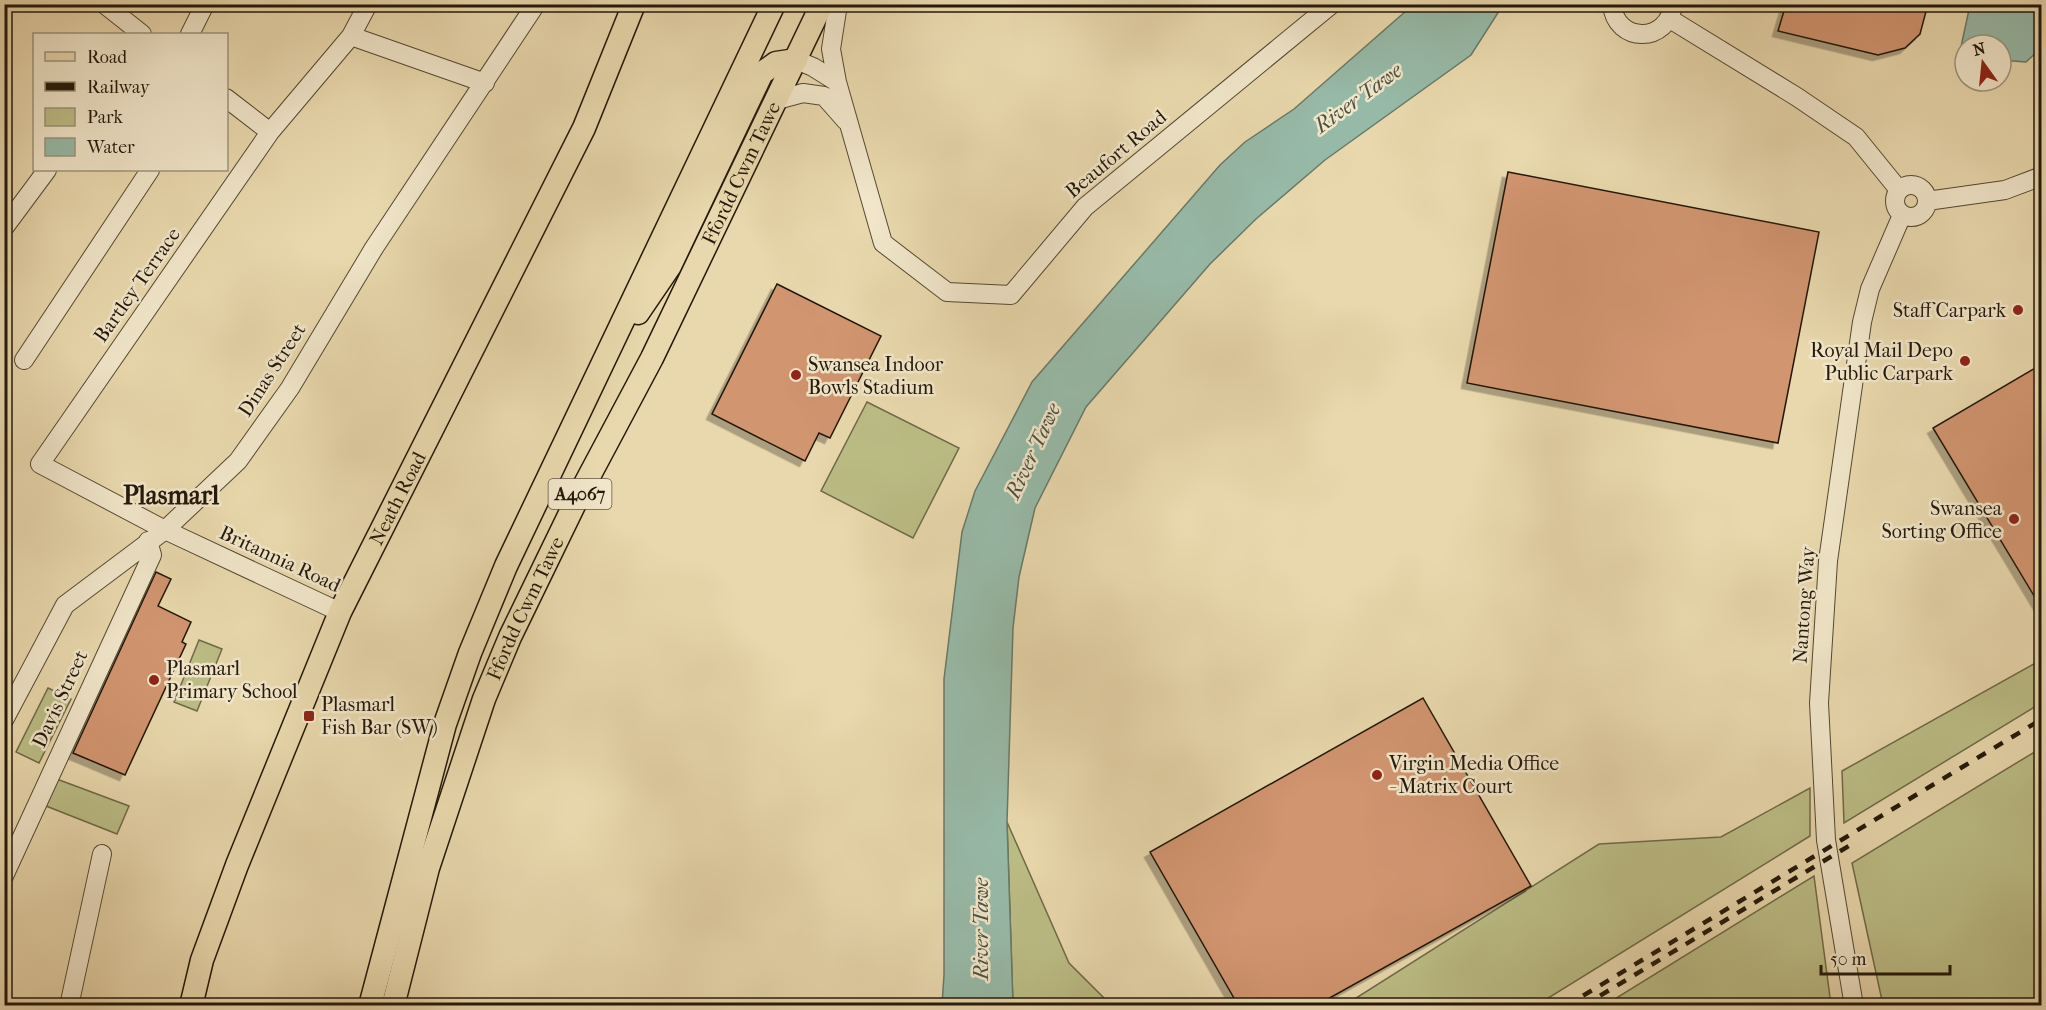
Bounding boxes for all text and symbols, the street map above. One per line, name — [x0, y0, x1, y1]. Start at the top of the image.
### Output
legend — [33, 33, 228, 171]
north arrow — [1953, 33, 2013, 93]
text: N — [1971, 38, 1988, 60]
text: Road — [87, 47, 127, 68]
water label: River Tawe — [1308, 58, 1407, 139]
text: Railway — [87, 77, 151, 98]
street label: Ffordd Cwm Tawe — [697, 98, 785, 248]
street label: Beaufort Road — [1061, 105, 1172, 203]
text: Park — [87, 107, 124, 128]
text: Water — [86, 137, 135, 158]
street label: Bartley Terrace — [89, 223, 185, 347]
place label: Staff Carpark — [1893, 299, 2007, 322]
marker: Staff Carpark — [2011, 303, 2025, 317]
street label: Dinas Street — [233, 319, 311, 421]
place label: Royal Mail Depo Public Carpark — [1810, 339, 1954, 385]
place label: Swansea Indoor Bowls Stadium — [808, 353, 944, 399]
marker: Royal Mail Depo Public Carpark — [1958, 354, 1972, 368]
marker: Swansea Indoor Bowls Stadium — [789, 368, 803, 382]
water label: River Tawe — [1000, 399, 1066, 504]
street label: Neath Road — [364, 447, 431, 549]
road number: A4067 — [548, 479, 612, 509]
district label: Plasmarl — [123, 480, 220, 511]
place label: Swansea Sorting Office — [1881, 497, 2003, 543]
marker: Swansea Sorting Office — [2007, 512, 2021, 526]
street label: Britannia Road — [216, 521, 345, 598]
street label: Ffordd Cwm Tawe — [482, 533, 569, 683]
street label: Nantong Way — [1788, 544, 1820, 664]
street label: Davis Street — [27, 647, 93, 751]
place label: Plasmarl Primary School — [166, 657, 298, 703]
marker: Plasmarl Primary School — [147, 673, 161, 687]
place label: Plasmarl Fish Bar (SW) — [321, 693, 438, 739]
marker: Plasmarl Fish Bar (SW) — [302, 709, 316, 723]
place label: Virgin Media Office - Matrix Court — [1388, 752, 1559, 798]
marker: Virgin Media Office - Matrix Court — [1370, 768, 1384, 782]
water label: River Tawe — [969, 877, 993, 982]
scale bar — [1821, 938, 1950, 976]
text: 50 m — [1830, 949, 1867, 970]

